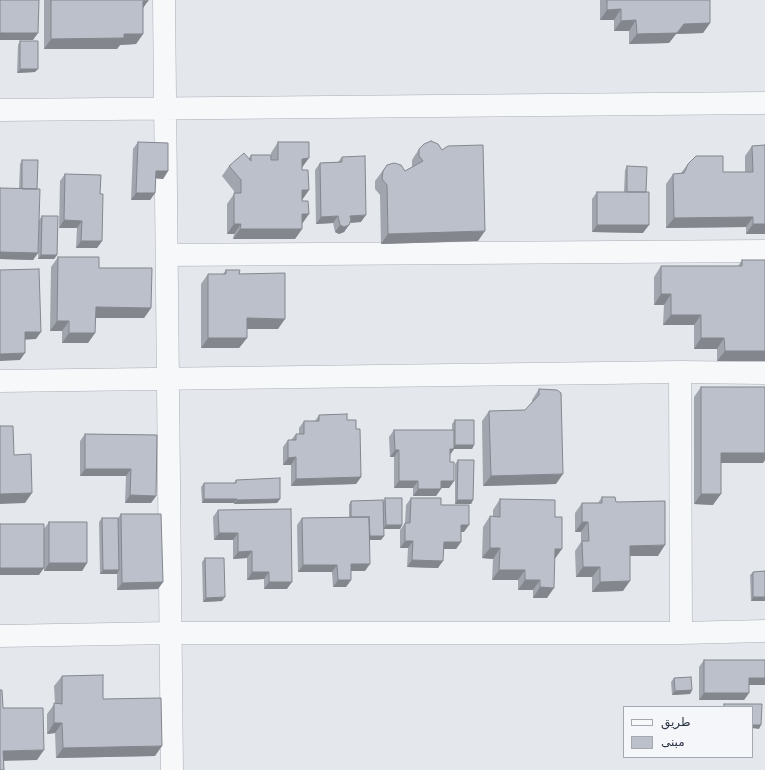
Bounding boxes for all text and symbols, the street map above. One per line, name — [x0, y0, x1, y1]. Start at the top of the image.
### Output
legend — [623, 706, 753, 758]
text: طريق — [661, 715, 691, 729]
text: مبنى — [661, 735, 685, 749]

